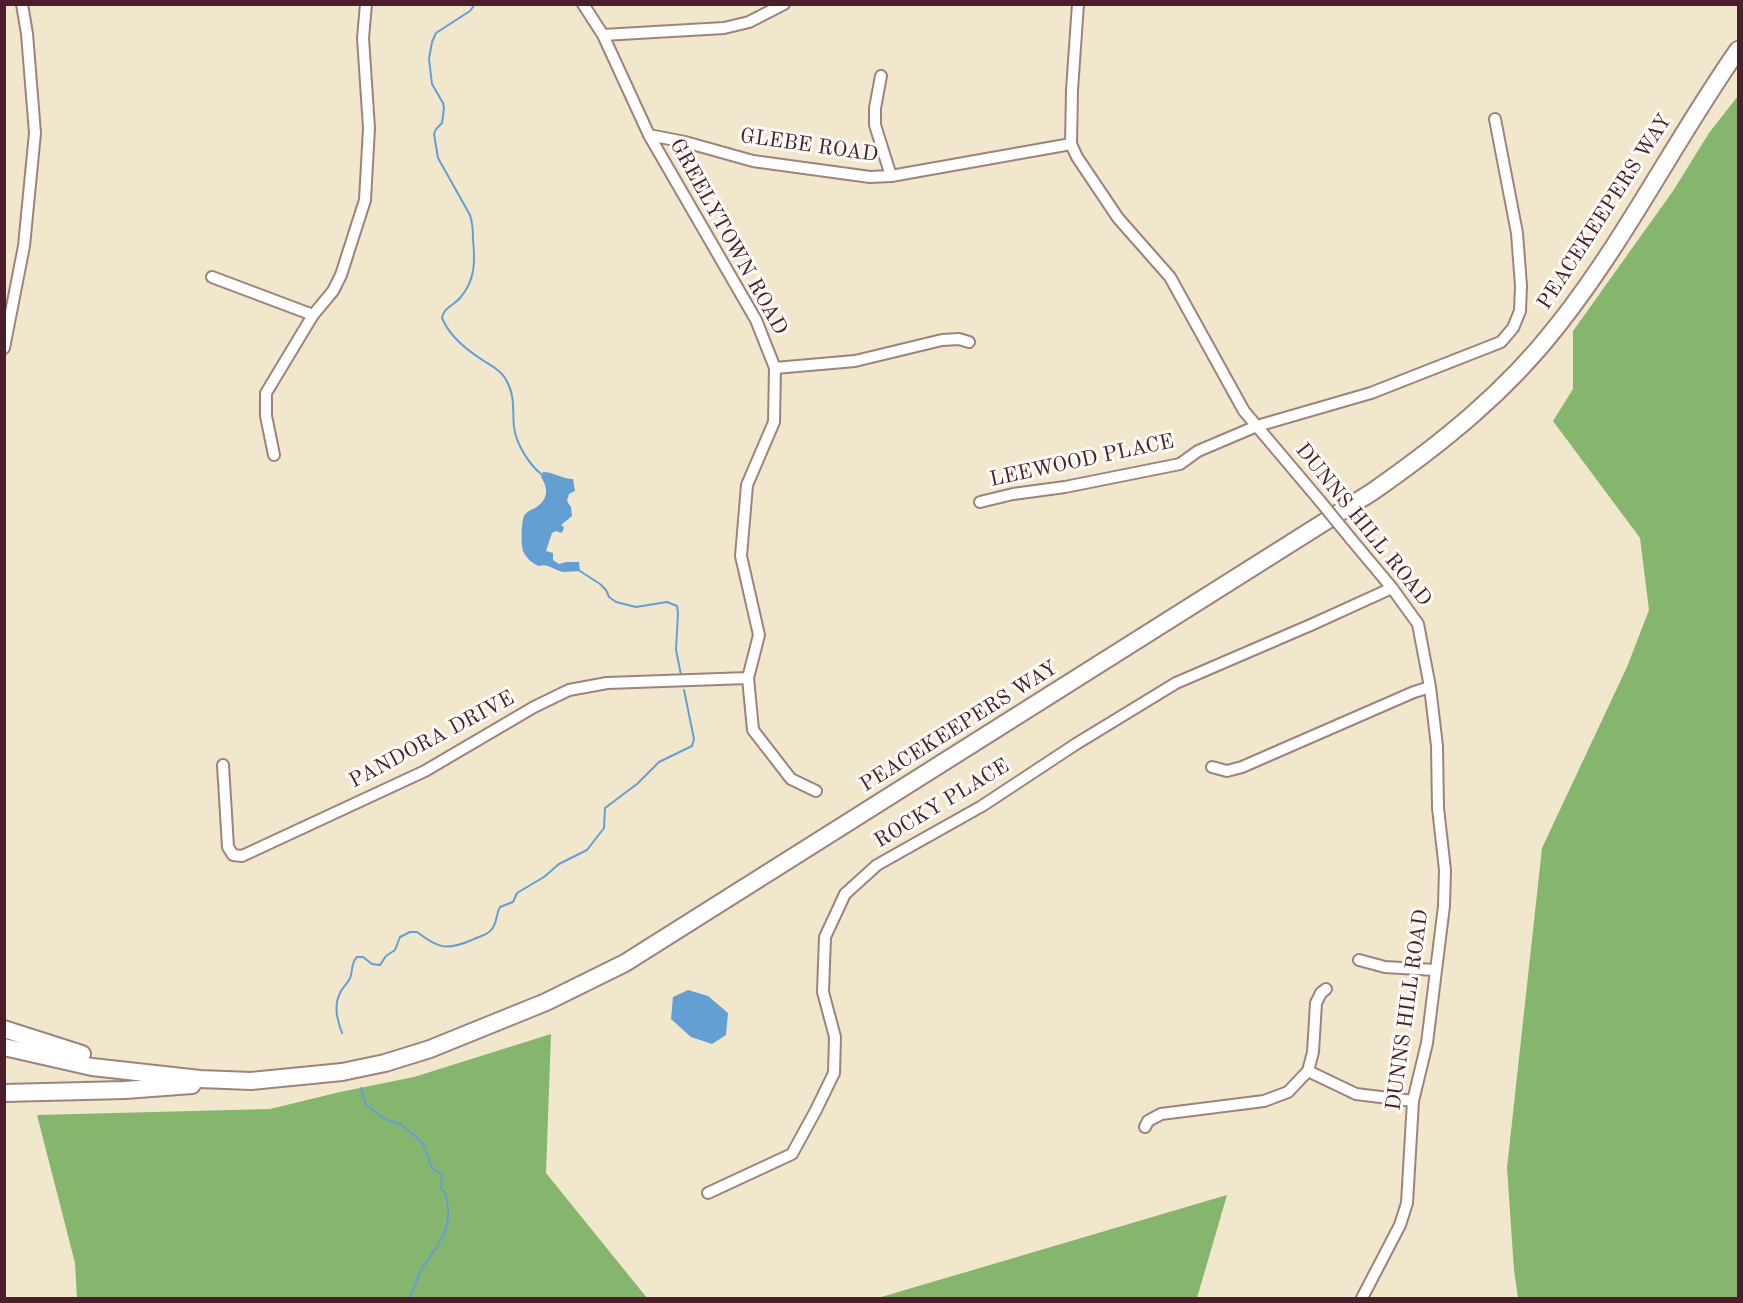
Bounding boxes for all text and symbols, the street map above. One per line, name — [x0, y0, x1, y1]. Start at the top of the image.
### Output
street label: PEACEKEEPERS WAY — [1532, 109, 1678, 315]
street label: GLEBE ROAD — [738, 124, 880, 168]
street label: GREELYTOWN ROAD — [663, 134, 793, 340]
street label: LEEWOOD PLACE — [988, 429, 1176, 493]
street label: DUNNS HILL ROAD — [1289, 438, 1437, 612]
street label: PEACEKEEPERS WAY — [856, 656, 1062, 798]
street label: PANDORA DRIVE — [345, 686, 519, 794]
street label: ROCKY PLACE — [870, 754, 1014, 854]
street label: DUNNS HILL ROAD — [1381, 908, 1435, 1112]

